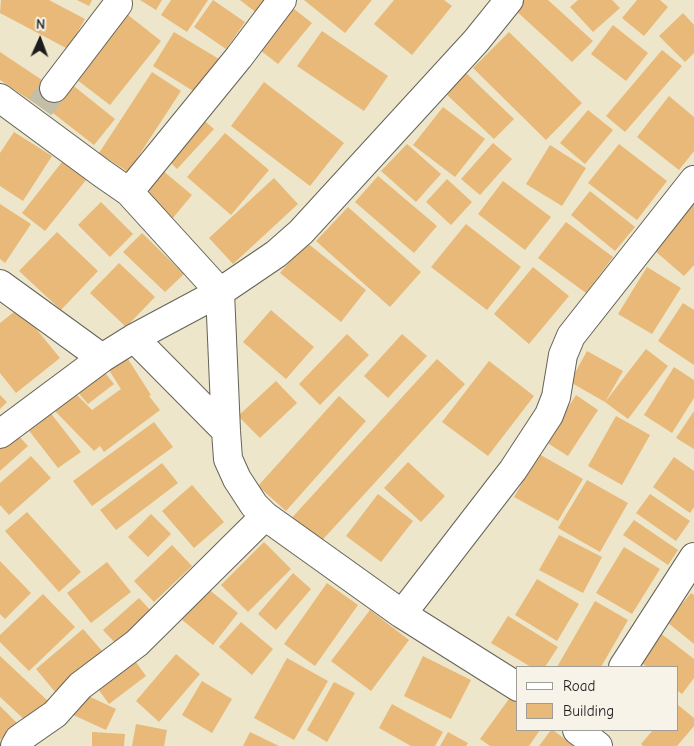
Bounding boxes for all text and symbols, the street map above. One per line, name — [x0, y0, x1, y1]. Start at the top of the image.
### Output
north arrow — [15, 15, 65, 65]
text: N — [36, 16, 45, 33]
legend — [516, 666, 679, 731]
text: Road — [563, 677, 595, 695]
text: Building — [563, 702, 614, 720]

